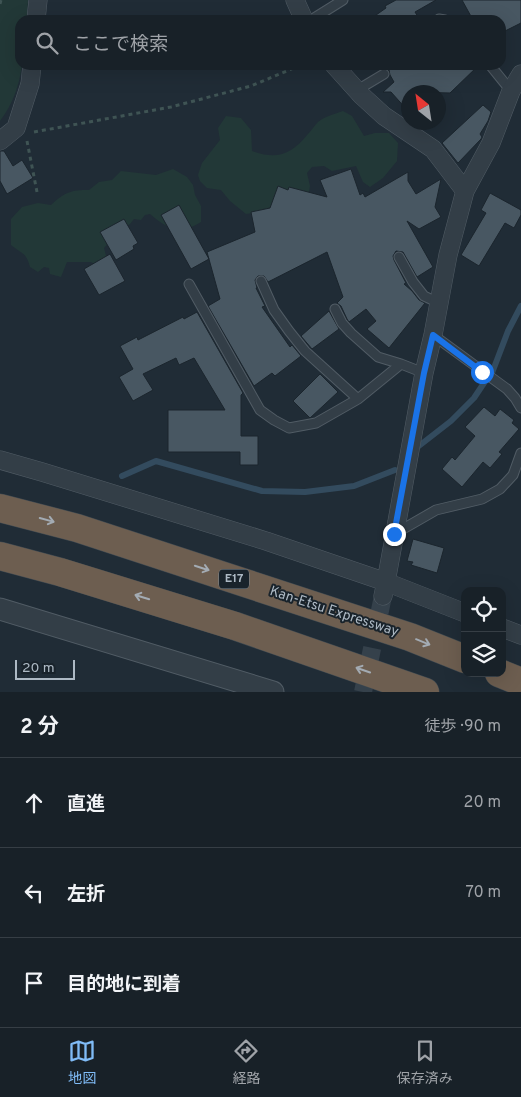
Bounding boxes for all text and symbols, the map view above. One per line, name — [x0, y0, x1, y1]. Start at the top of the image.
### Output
search box — [15, 15, 506, 70]
icon: search — [33, 29, 61, 57]
text: ここで検索 — [73, 33, 168, 57]
north arrow — [401, 85, 446, 130]
route start — [471, 361, 494, 384]
one-way arrow — [39, 516, 55, 525]
route end — [383, 523, 406, 546]
one-way arrow — [194, 564, 210, 574]
road number: E17 — [219, 570, 249, 588]
street label: Kan-Etsu Expressway — [267, 583, 401, 641]
map controls — [461, 587, 506, 677]
button: locate — [461, 587, 506, 632]
one-way arrow — [135, 592, 150, 601]
button: layers — [461, 632, 506, 677]
one-way arrow — [415, 638, 430, 648]
scale bar — [15, 657, 75, 680]
text: 20 m — [22, 660, 55, 677]
one-way arrow — [355, 665, 371, 674]
text: 2 分 — [20, 714, 59, 741]
text: 徒歩 · 90 m — [424, 717, 501, 737]
icon: ahead — [20, 789, 48, 817]
text: 直進 — [67, 793, 105, 817]
text: 20 m — [464, 793, 501, 813]
icon: left — [20, 879, 48, 907]
text: 左折 — [67, 883, 105, 907]
text: 70 m — [466, 883, 501, 903]
icon: arrive — [20, 969, 48, 997]
text: 目的地に到着 — [67, 973, 181, 997]
tab: 地図 — [68, 1037, 96, 1088]
tab: 経路 — [232, 1037, 260, 1088]
tab: 保存済み — [397, 1037, 453, 1088]

